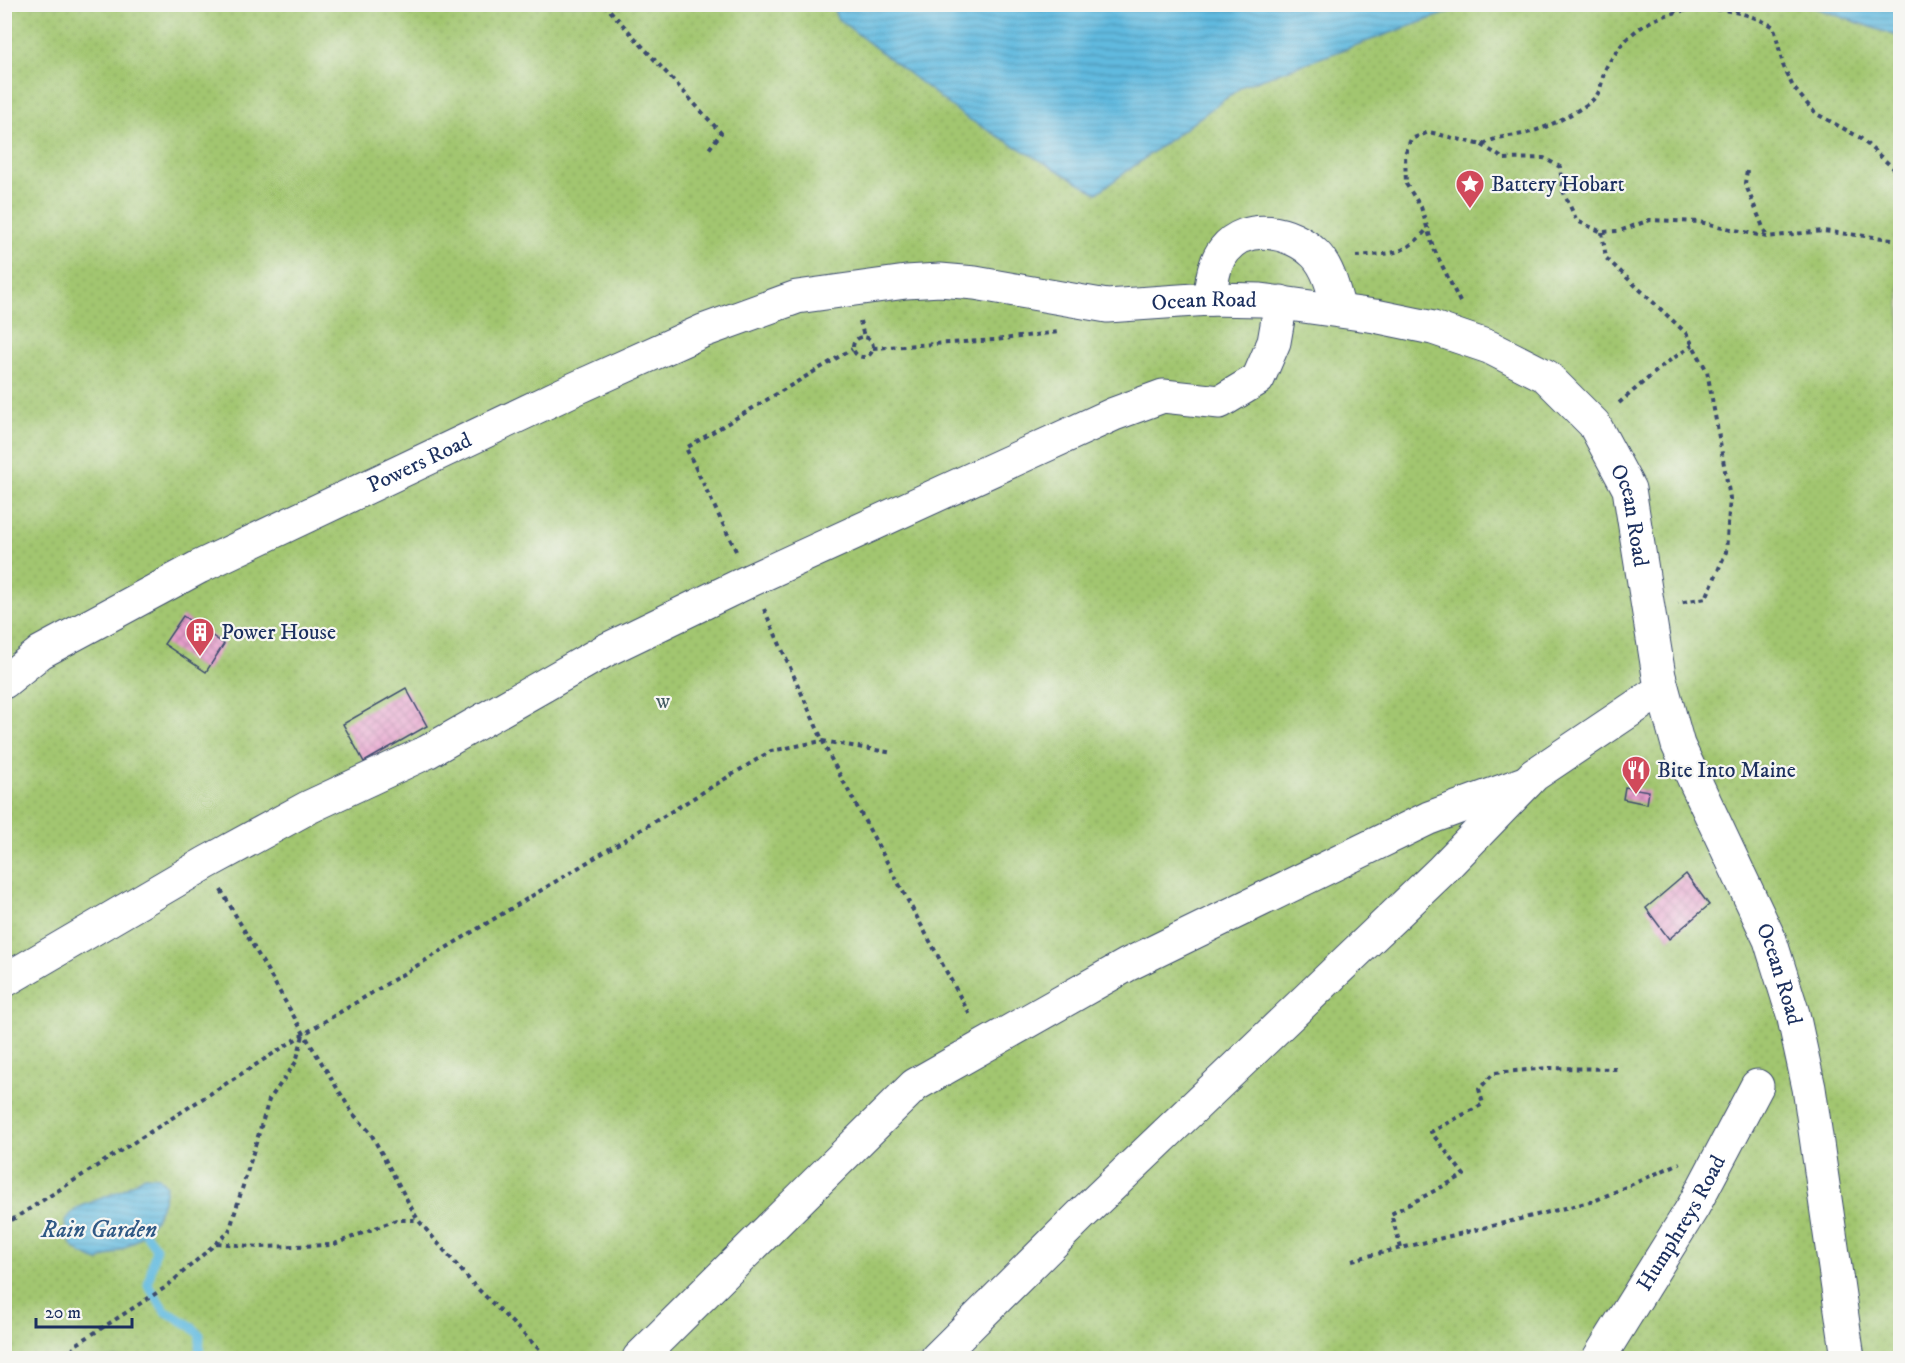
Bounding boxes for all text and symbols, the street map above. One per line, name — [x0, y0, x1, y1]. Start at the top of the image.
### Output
place icon: Battery Hobart — [1454, 168, 1486, 210]
place label: Battery Hobart — [1491, 171, 1625, 198]
street label: Ocean Road — [1151, 285, 1257, 316]
street label: Powers Road — [363, 426, 476, 499]
street label: Ocean Road — [1604, 459, 1655, 569]
building icon: Power House — [184, 616, 216, 658]
place label: Power House — [221, 619, 336, 646]
park label: w — [655, 688, 670, 715]
restaurant icon: Bite Into Maine — [1620, 754, 1652, 796]
place label: Bite Into Maine — [1657, 757, 1796, 784]
street label: Ocean Road — [1750, 919, 1808, 1027]
street label: Humphreys Road — [1631, 1151, 1731, 1296]
water label: Rain Garden — [40, 1215, 157, 1245]
scale bar — [36, 1291, 132, 1329]
text: 20 m — [45, 1302, 81, 1324]

